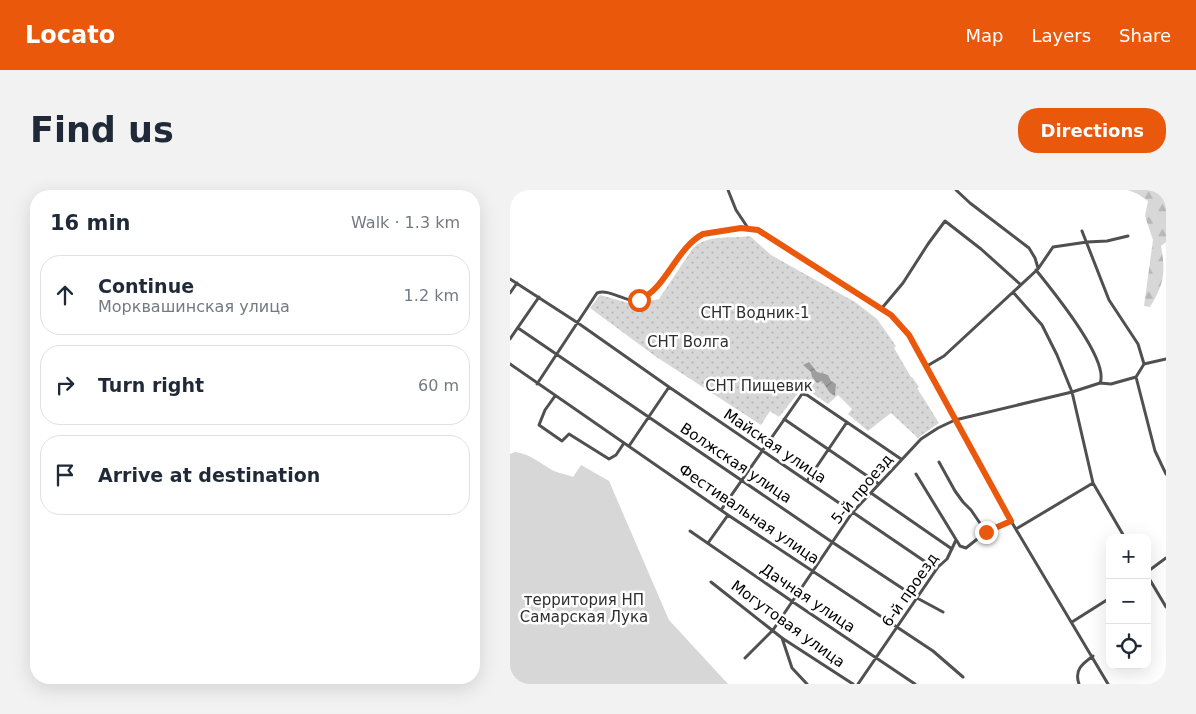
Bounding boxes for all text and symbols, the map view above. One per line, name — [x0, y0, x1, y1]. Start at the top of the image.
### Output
text: Locato — [25, 21, 115, 49]
text: Map — [965, 25, 1003, 46]
text: Layers — [1031, 25, 1091, 46]
text: Share — [1119, 25, 1171, 46]
button: Directions — [1018, 108, 1166, 153]
text: Find us — [30, 110, 174, 150]
text: 16 min — [50, 211, 131, 235]
text: Walk · 1.3 km — [351, 213, 460, 232]
text: Continue — [98, 275, 194, 297]
icon: ahead — [51, 281, 79, 309]
text: 1.2 km — [404, 286, 459, 305]
route start — [628, 289, 651, 312]
text: Морквашинская улица — [98, 297, 290, 316]
park label: СНТ Водник-1 — [700, 304, 810, 322]
park label: СНТ Волга — [647, 333, 729, 351]
icon: right — [51, 371, 79, 399]
text: Turn right — [98, 374, 204, 396]
text: 60 m — [418, 376, 459, 395]
park label: СНТ Пищевик — [705, 377, 813, 395]
street label: Майская улица — [720, 405, 830, 487]
street label: Волжская улица — [677, 419, 795, 507]
street label: 5-й проезд — [828, 450, 896, 528]
street label: Фестивальная улица — [675, 460, 823, 568]
icon: arrive — [51, 461, 79, 489]
text: Arrive at destination — [98, 464, 320, 486]
route end — [975, 521, 998, 544]
map controls — [1106, 534, 1151, 669]
button: + — [1106, 534, 1151, 579]
street label: 6-й проезд — [878, 550, 942, 630]
street label: Дачная улица — [757, 560, 859, 636]
street label: Могутовая улица — [728, 577, 848, 671]
button: − — [1106, 579, 1151, 624]
park label: территория НП Самарская Лука — [520, 591, 648, 626]
button: locate — [1106, 624, 1151, 669]

